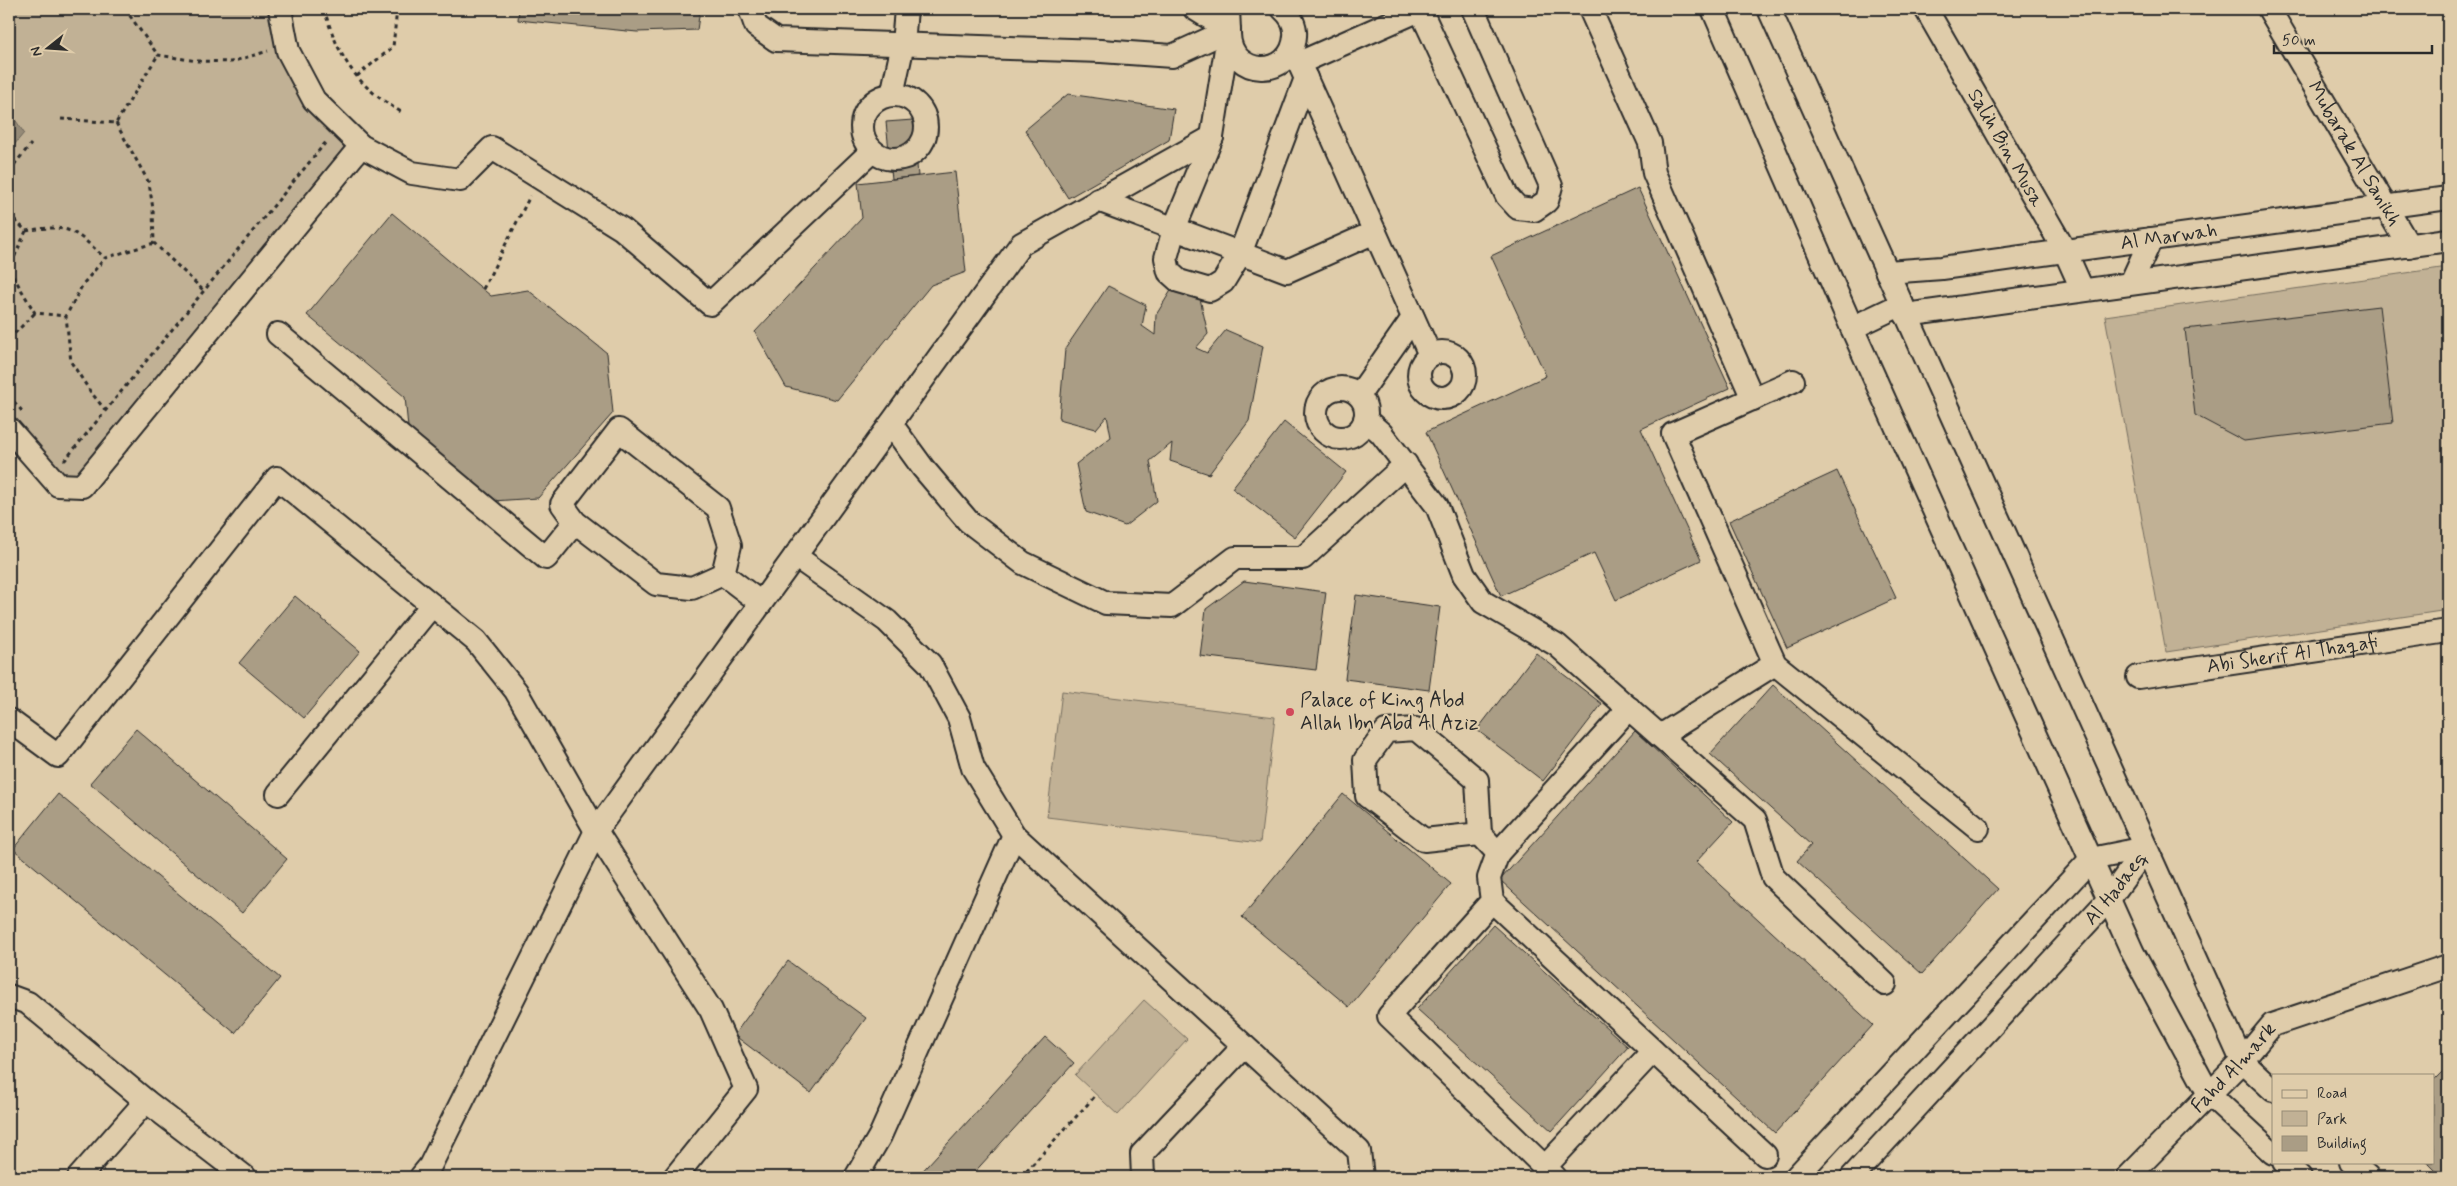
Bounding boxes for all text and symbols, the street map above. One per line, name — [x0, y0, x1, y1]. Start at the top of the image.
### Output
north arrow — [22, 22, 72, 72]
scale bar — [2274, 22, 2432, 54]
text: 50 m — [2282, 31, 2316, 51]
text: N — [27, 44, 46, 59]
street label: Mubarak Al Sanikh — [2301, 76, 2408, 231]
street label: Salih Bin Musa — [1961, 84, 2051, 213]
street label: Al Marwah — [2119, 217, 2219, 257]
street label: Abi Sherif Al Thaqafi — [2205, 628, 2380, 680]
place label: Palace of King Abd Allah Ibn Abd Al Aziz — [1300, 687, 1479, 737]
marker: Palace of King Abd Allah Ibn Abd Al Aziz — [1284, 706, 1296, 718]
street label: Al Hadaeq — [2078, 846, 2153, 931]
street label: Fahd Almark — [2185, 1017, 2282, 1119]
legend — [2272, 1074, 2434, 1164]
text: Road — [2317, 1084, 2347, 1104]
text: Park — [2317, 1110, 2347, 1130]
text: Building — [2317, 1134, 2367, 1155]

